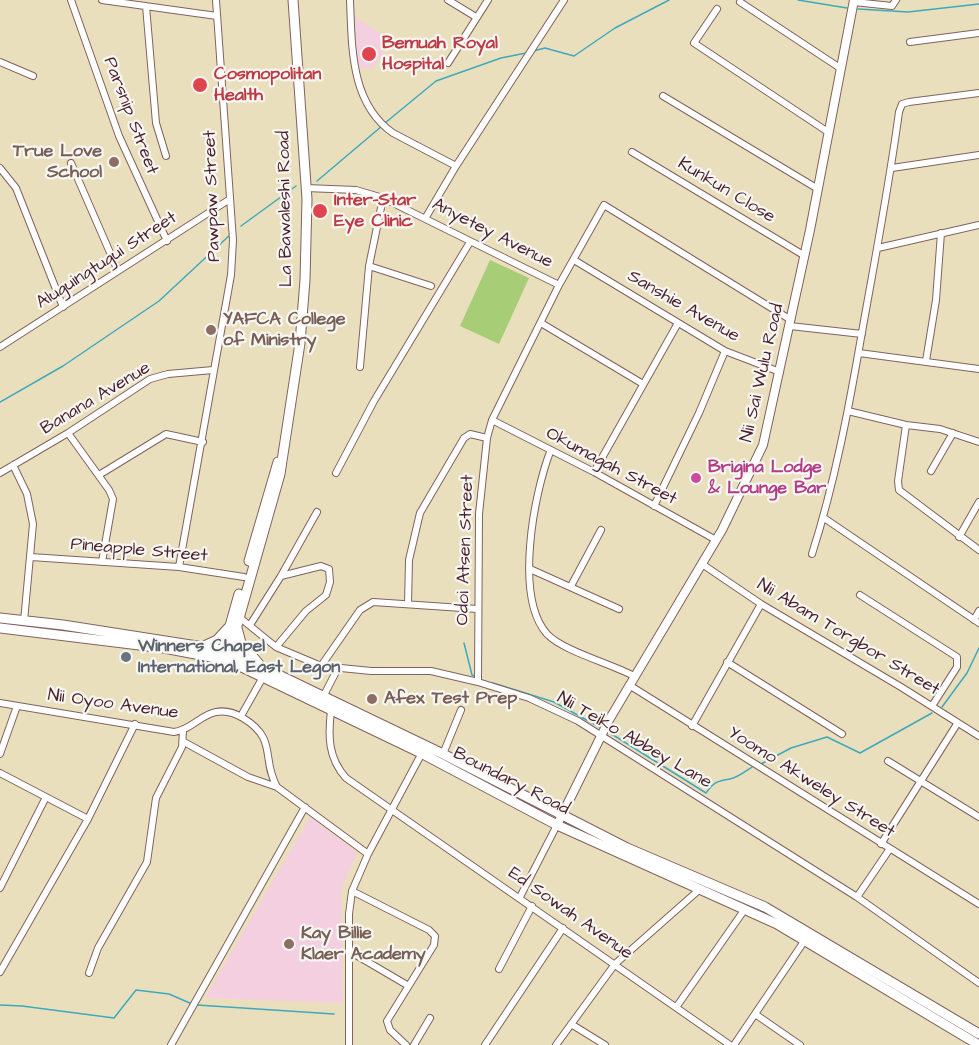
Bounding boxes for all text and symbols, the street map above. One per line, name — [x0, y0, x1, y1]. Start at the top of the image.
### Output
place label: Bemuah Royal Hospital — [382, 33, 498, 76]
marker: Bemuah Royal Hospital — [360, 45, 378, 63]
street label: Parsnip Street — [98, 54, 162, 178]
place label: Cosmopolitan Health — [214, 64, 321, 106]
marker: Cosmopolitan Health — [191, 76, 209, 94]
street label: Pawpaw Street — [200, 130, 226, 262]
street label: La Bawaleshi Road — [274, 131, 298, 287]
place label: True Love School — [13, 141, 102, 184]
street label: Kunkun Close — [673, 153, 779, 229]
marker: True Love School — [107, 155, 121, 169]
place label: Inter-Star Eye Clinic — [334, 190, 416, 232]
street label: Anyetey Avenue — [428, 194, 556, 274]
marker: Inter-Star Eye Clinic — [311, 202, 329, 220]
street label: Aluguingtugui Street — [33, 207, 181, 315]
street label: Sanshie Avenue — [623, 266, 743, 348]
street label: Nii Sai Wulu Road — [737, 302, 789, 444]
place label: YAFCA College of Ministry — [223, 309, 345, 352]
marker: YAFCA College of Ministry — [204, 323, 218, 337]
street label: Banana Avenue — [37, 358, 155, 440]
street label: Okumagah Street — [542, 423, 680, 511]
place label: Brigina Lodge & Lounge Bar — [708, 457, 826, 500]
marker: Brigina Lodge & Lounge Bar — [689, 471, 703, 485]
street label: Odoi Atsen Street — [453, 474, 479, 626]
street label: Pineapple Street — [70, 534, 208, 568]
street label: Nii Abam Torgbor Street — [753, 575, 943, 701]
place label: Winners Chapel International, East Legon — [138, 636, 340, 678]
marker: Winners Chapel International, East Legon — [119, 650, 133, 664]
street label: Nii Oyoo Avenue — [46, 685, 180, 725]
place label: Afex Test Prep — [384, 688, 517, 710]
street label: Nii Teiko Abbey Lane — [553, 688, 715, 794]
marker: Afex Test Prep — [365, 692, 379, 706]
street label: Yoomo Akweley Street — [723, 723, 899, 843]
street label: Boundary Road — [449, 743, 573, 821]
street label: Ed Sowah Avenue — [504, 863, 636, 965]
place label: Kay Billie Klaer Academy — [301, 923, 426, 966]
marker: Kay Billie Klaer Academy — [282, 937, 296, 951]

